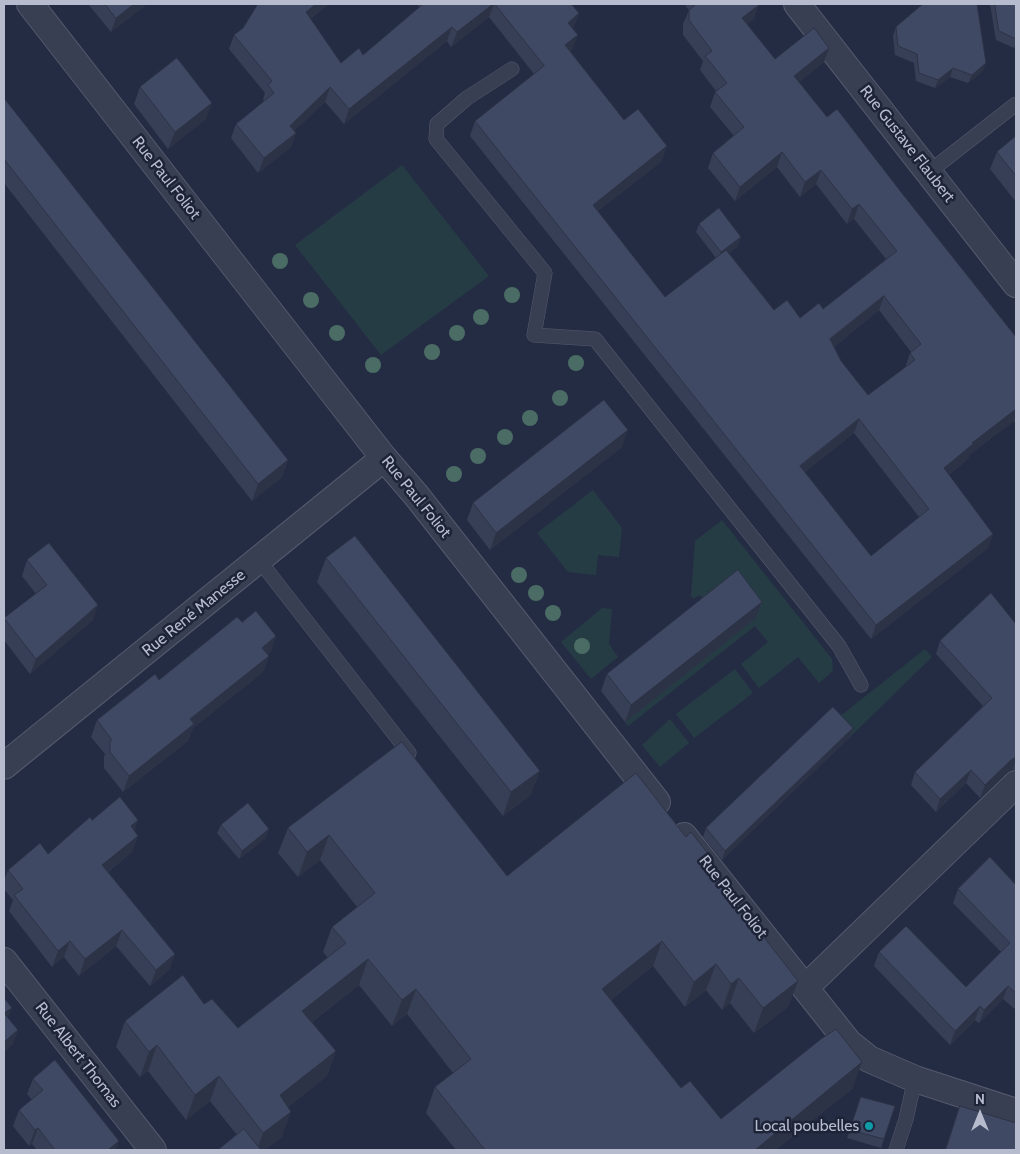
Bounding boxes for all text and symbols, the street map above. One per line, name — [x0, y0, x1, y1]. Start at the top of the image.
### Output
street label: Rue Gustave Flaubert — [855, 82, 959, 206]
street label: Rue Paul Foliot — [128, 133, 204, 223]
street label: Rue Paul Foliot — [377, 452, 455, 542]
street label: Rue René Manesse — [139, 566, 249, 660]
street label: Rue Paul Foliot — [695, 852, 771, 942]
street label: Rue Albert Thomas — [31, 998, 125, 1112]
north arrow — [955, 1089, 1005, 1139]
text: N — [975, 1090, 985, 1108]
place label: Local poubelles — [755, 1116, 859, 1136]
marker: Local poubelles — [863, 1120, 875, 1132]

